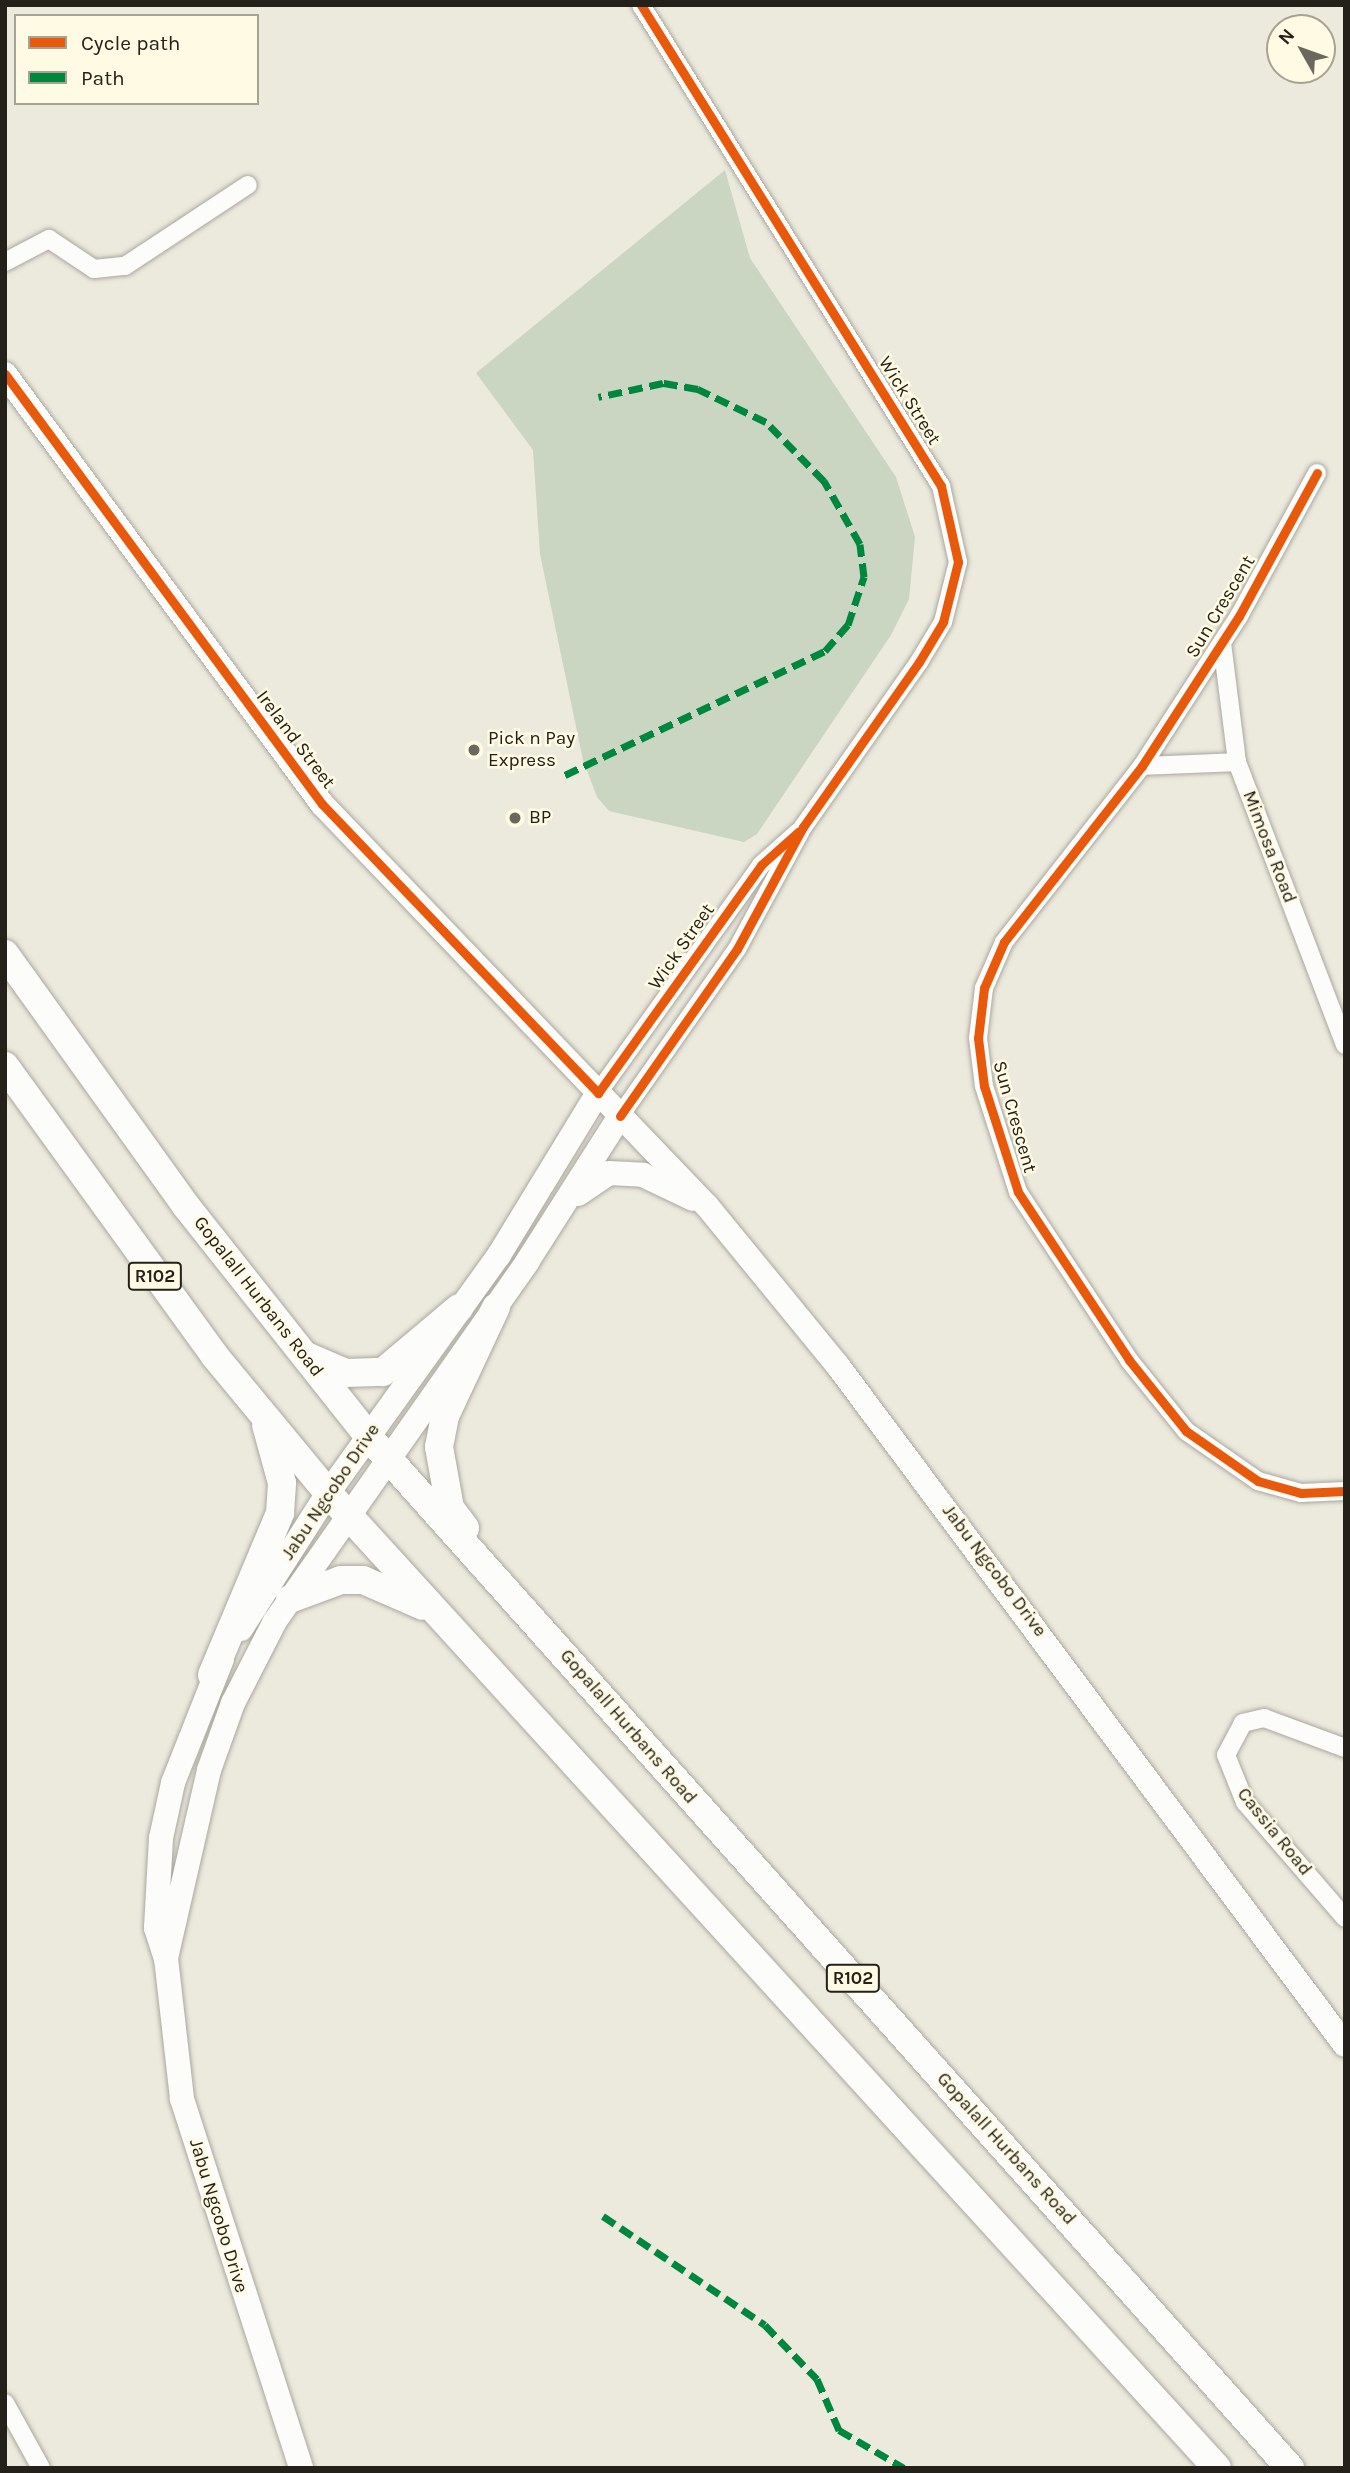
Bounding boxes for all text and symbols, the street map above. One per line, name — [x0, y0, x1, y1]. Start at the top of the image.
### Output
legend — [14, 14, 259, 105]
north arrow — [1266, 14, 1336, 84]
text: N — [1274, 24, 1299, 49]
text: Cycle path — [81, 31, 181, 55]
text: Path — [81, 66, 125, 90]
street label: Wick Street — [873, 353, 945, 449]
street label: Sun Crescent — [1182, 552, 1260, 662]
street label: Ireland Street — [251, 686, 339, 794]
place label: Pick n Pay Express — [488, 728, 575, 772]
marker: Pick n Pay Express — [466, 742, 482, 758]
street label: Mimosa Road — [1237, 788, 1301, 906]
place label: BP — [529, 807, 551, 829]
marker: BP — [507, 810, 523, 826]
street label: Wick Street — [644, 900, 720, 994]
street label: Sun Crescent — [987, 1058, 1041, 1176]
street label: Gopalall Hurbans Road — [188, 1212, 328, 1382]
road number: R102 — [127, 1261, 183, 1290]
street label: Jabu Ngcobo Drive — [277, 1419, 385, 1565]
street label: Jabu Ngcobo Drive — [937, 1500, 1051, 1642]
street label: Gopalall Hurbans Road — [555, 1645, 701, 1809]
street label: Cassia Road — [1232, 1783, 1316, 1881]
road number: R102 — [825, 1964, 881, 1992]
street label: Gopalall Hurbans Road — [931, 2068, 1081, 2230]
street label: Jabu Ngcobo Drive — [184, 2136, 252, 2296]

